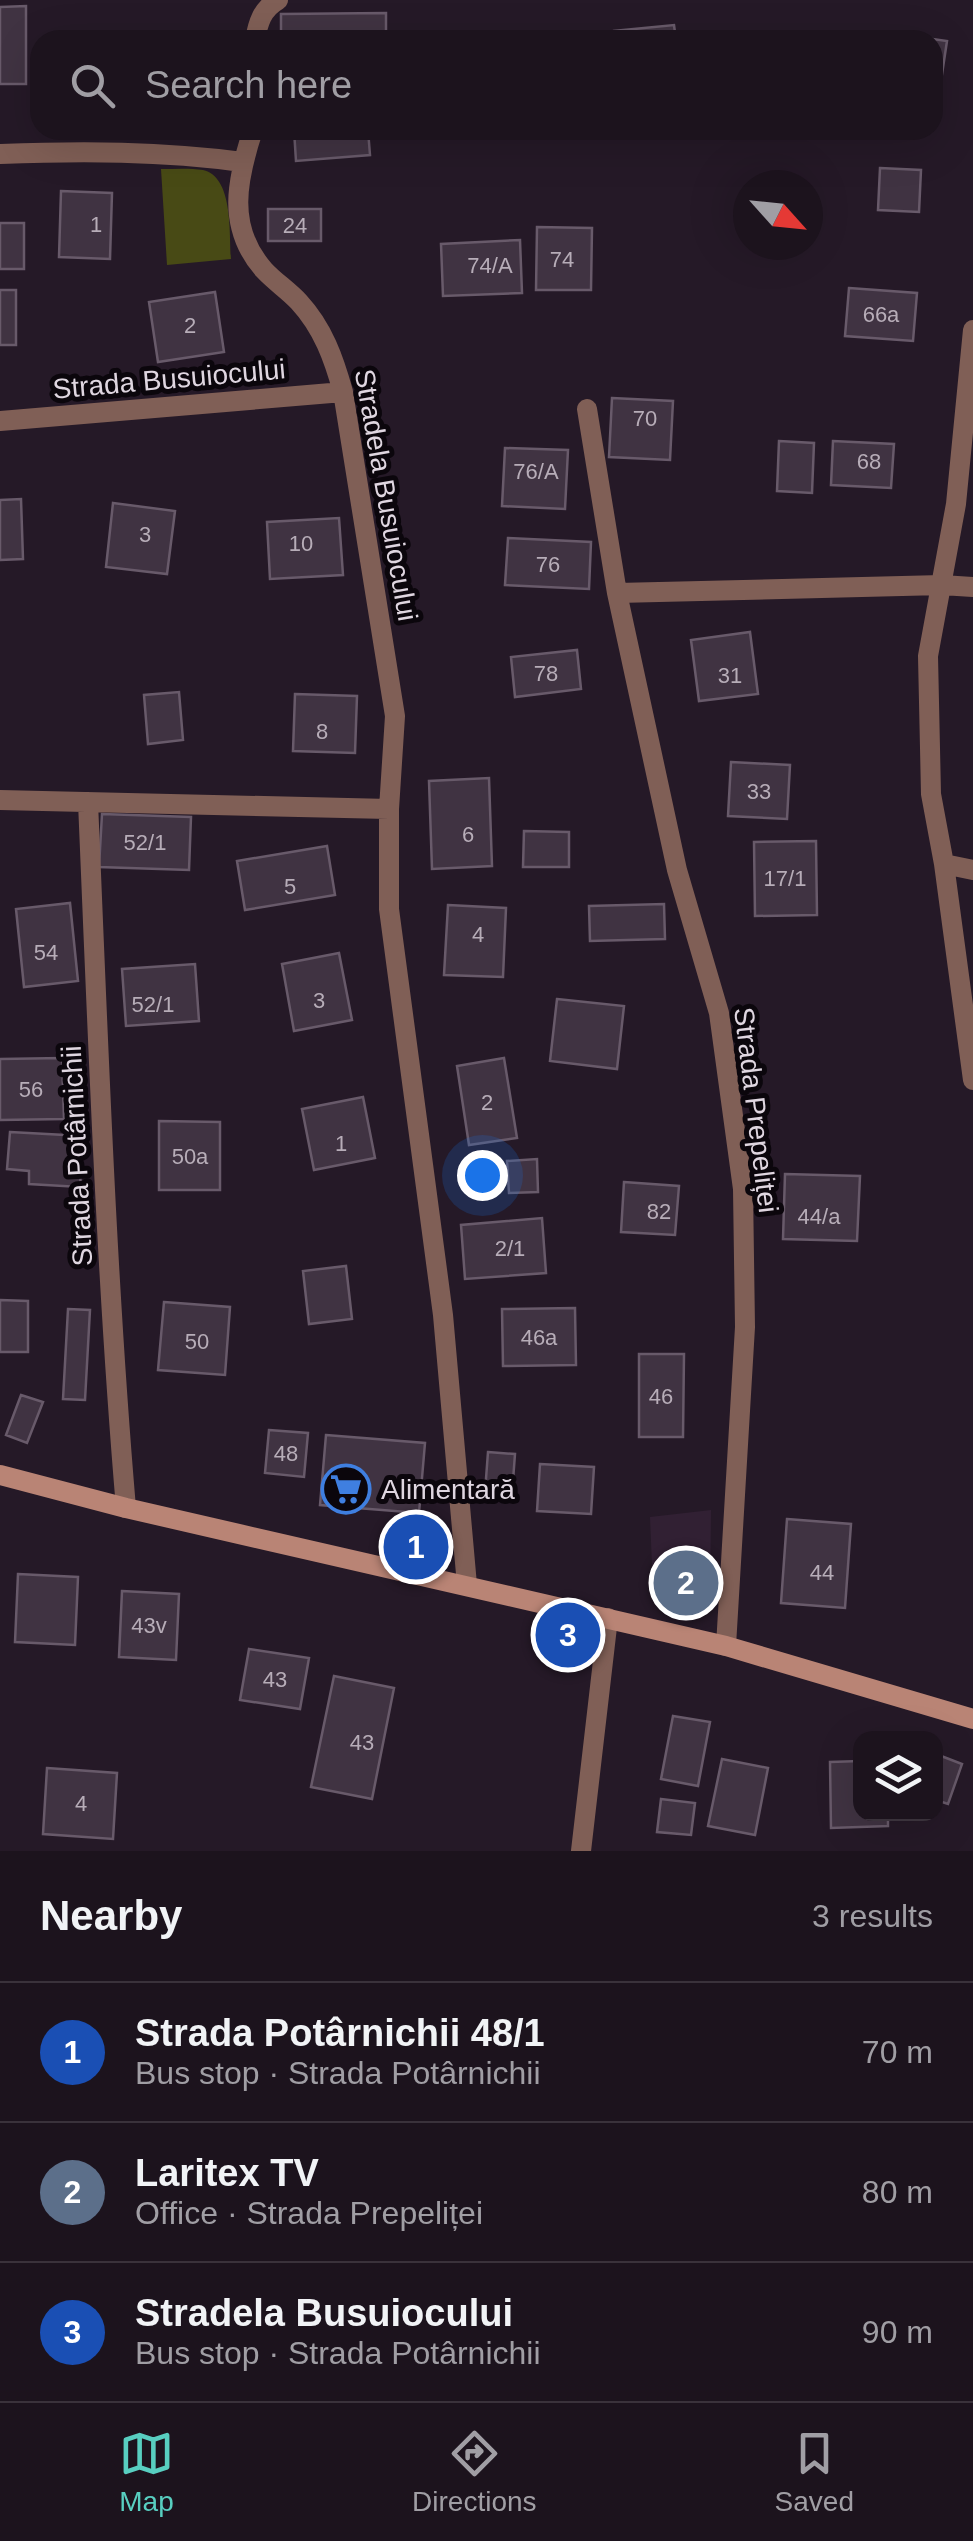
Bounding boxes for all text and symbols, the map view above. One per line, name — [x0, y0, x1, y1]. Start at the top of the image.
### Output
search box — [30, 30, 943, 140]
icon: search — [65, 58, 120, 113]
text: Search here — [145, 64, 352, 106]
north arrow — [733, 170, 823, 260]
house number: 1 — [90, 212, 102, 237]
house number: 24 — [283, 213, 307, 238]
house number: 74 — [550, 247, 574, 272]
house number: 74/A — [467, 253, 513, 278]
house number: 66a — [863, 302, 900, 327]
house number: 2 — [184, 313, 196, 338]
street label: Strada Busuiocului — [51, 353, 287, 405]
street label: Stradela Busuiocului — [349, 367, 423, 623]
house number: 70 — [633, 406, 657, 431]
house number: 68 — [857, 449, 881, 474]
house number: 76/A — [513, 459, 559, 484]
house number: 3 — [139, 522, 151, 547]
house number: 10 — [289, 531, 313, 556]
house number: 76 — [536, 552, 560, 577]
house number: 78 — [534, 661, 558, 686]
house number: 31 — [718, 663, 742, 688]
house number: 8 — [316, 719, 328, 744]
house number: 33 — [747, 779, 771, 804]
house number: 6 — [462, 822, 474, 847]
house number: 52/1 — [124, 830, 166, 855]
house number: 17/1 — [764, 866, 806, 891]
house number: 5 — [284, 874, 296, 899]
house number: 4 — [472, 922, 484, 947]
house number: 54 — [34, 940, 58, 965]
house number: 3 — [313, 988, 325, 1013]
house number: 52/1 — [132, 992, 174, 1017]
street label: Strada Prepeliței — [728, 1005, 784, 1215]
street label: Strada Potârnichii — [56, 1045, 98, 1267]
house number: 56 — [19, 1077, 43, 1102]
house number: 2 — [481, 1090, 493, 1115]
house number: 1 — [335, 1131, 347, 1156]
house number: 50a — [172, 1144, 209, 1169]
your location — [457, 1150, 508, 1201]
house number: 82 — [647, 1199, 671, 1224]
house number: 44/a — [798, 1204, 841, 1229]
house number: 2/1 — [495, 1236, 525, 1261]
house number: 46a — [521, 1325, 558, 1350]
house number: 50 — [185, 1329, 209, 1354]
house number: 46 — [649, 1384, 673, 1409]
house number: 48 — [274, 1441, 298, 1466]
supermarket icon: Alimentară — [320, 1463, 372, 1515]
place label: Alimentară — [381, 1474, 515, 1505]
pin: 1 — [384, 1510, 448, 1584]
pin: 2 — [654, 1546, 718, 1620]
house number: 44 — [810, 1560, 834, 1585]
pin: 3 — [536, 1598, 600, 1672]
house number: 43v — [131, 1613, 167, 1638]
house number: 43 — [263, 1667, 287, 1692]
house number: 43 — [350, 1730, 374, 1755]
map controls — [853, 1731, 943, 1821]
button: layers — [853, 1731, 943, 1821]
house number: 4 — [75, 1791, 87, 1816]
text: Nearby — [40, 1892, 182, 1939]
text: 3 results — [812, 1898, 933, 1934]
text: Strada Potârnichii 48/1 — [135, 2012, 545, 2054]
text: 1 — [64, 2034, 81, 2070]
text: 70 m — [862, 2034, 933, 2070]
text: Bus stop · Strada Potârnichii — [135, 2055, 541, 2091]
text: Laritex TV — [135, 2152, 319, 2194]
text: 2 — [64, 2174, 81, 2210]
text: 80 m — [862, 2174, 933, 2210]
text: Office · Strada Prepeliței — [135, 2195, 483, 2231]
text: Stradela Busuiocului — [135, 2292, 513, 2334]
text: 3 — [64, 2314, 81, 2350]
text: 90 m — [862, 2314, 933, 2350]
text: Bus stop · Strada Potârnichii — [135, 2335, 541, 2371]
tab: Map — [119, 2426, 174, 2518]
tab: Directions — [412, 2426, 537, 2518]
tab: Saved — [775, 2426, 854, 2518]

